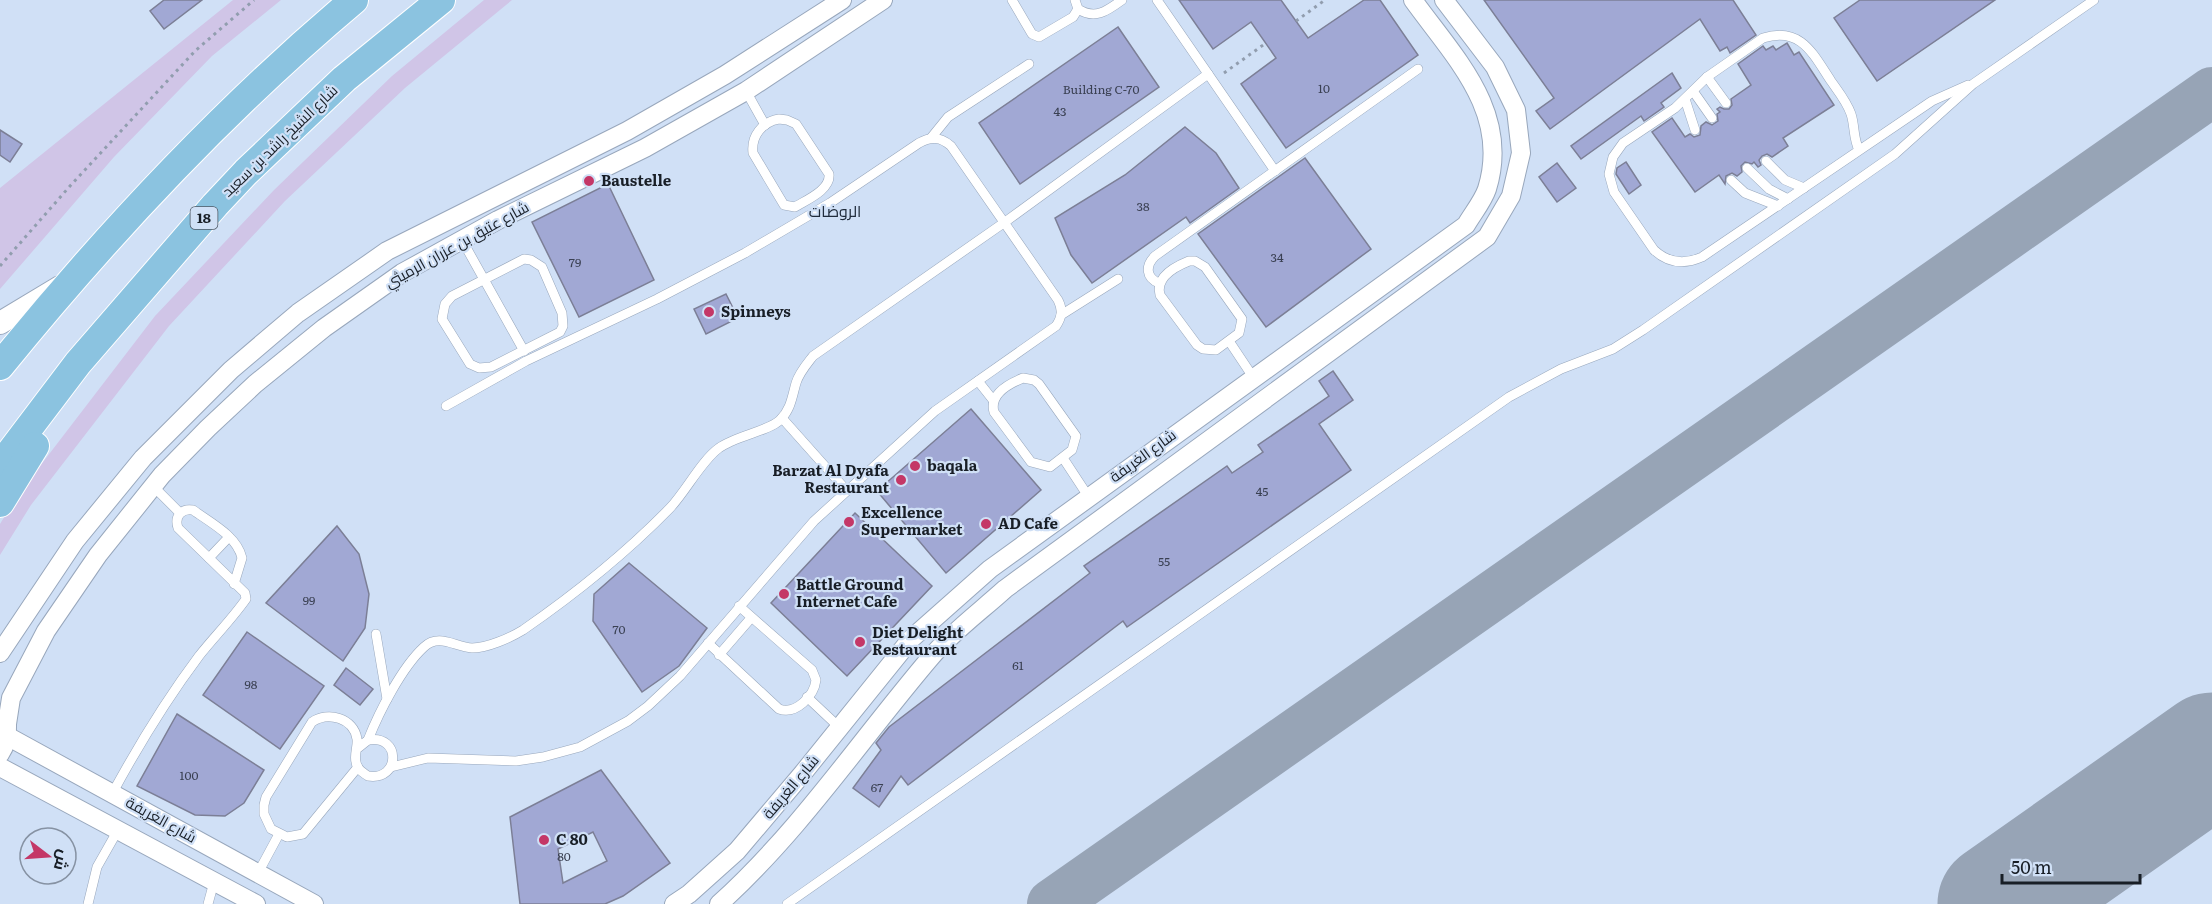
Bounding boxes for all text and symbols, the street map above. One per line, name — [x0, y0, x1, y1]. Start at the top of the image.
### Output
street label: شارع الشيخ راشد بن سعيد — [216, 78, 343, 202]
house number: 10 — [1318, 79, 1330, 97]
house number: Building C-70 — [1063, 80, 1139, 98]
house number: 43 — [1053, 102, 1067, 120]
place label: Baustelle — [601, 168, 672, 191]
marker: Baustelle — [582, 174, 596, 188]
street label: شارع عتيق بن عزران الرميثي — [380, 195, 533, 295]
house number: 38 — [1136, 197, 1150, 215]
district label: الروضات — [809, 198, 861, 222]
road number: 18 — [190, 207, 218, 229]
house number: 34 — [1270, 248, 1284, 266]
house number: 79 — [569, 253, 581, 271]
place label: Spinneys — [721, 299, 791, 322]
marker: Spinneys — [702, 305, 716, 319]
street label: شارع الغريفة — [1104, 423, 1181, 488]
place label: baqala — [927, 453, 978, 476]
place label: Barzat Al Dyafa Restaurant — [772, 458, 889, 498]
marker: baqala — [908, 459, 922, 473]
marker: Barzat Al Dyafa Restaurant — [894, 473, 908, 487]
house number: 45 — [1256, 482, 1268, 500]
place label: Excellence Supermarket — [861, 500, 963, 540]
place label: AD Cafe — [998, 511, 1058, 534]
marker: Excellence Supermarket — [842, 515, 856, 529]
marker: AD Cafe — [979, 517, 993, 531]
house number: 55 — [1158, 552, 1170, 570]
place label: Battle Ground Internet Cafe — [796, 572, 904, 612]
marker: Battle Ground Internet Cafe — [777, 587, 791, 601]
house number: 99 — [303, 591, 315, 609]
house number: 70 — [612, 620, 626, 638]
place label: Diet Delight Restaurant — [872, 620, 964, 660]
marker: Diet Delight Restaurant — [853, 635, 867, 649]
house number: 61 — [1012, 656, 1024, 674]
house number: 98 — [245, 675, 258, 693]
street label: شارع الغريفة — [756, 749, 824, 824]
house number: 100 — [180, 766, 198, 784]
house number: 67 — [871, 778, 883, 796]
street label: شارع الغريفة — [122, 790, 201, 848]
north arrow — [18, 826, 78, 886]
place label: C 80 — [556, 827, 588, 850]
marker: C 80 — [537, 833, 551, 847]
text: ش — [49, 847, 78, 874]
house number: 80 — [557, 847, 571, 865]
scale bar — [2002, 847, 2140, 885]
text: 50 m — [2011, 853, 2052, 880]

